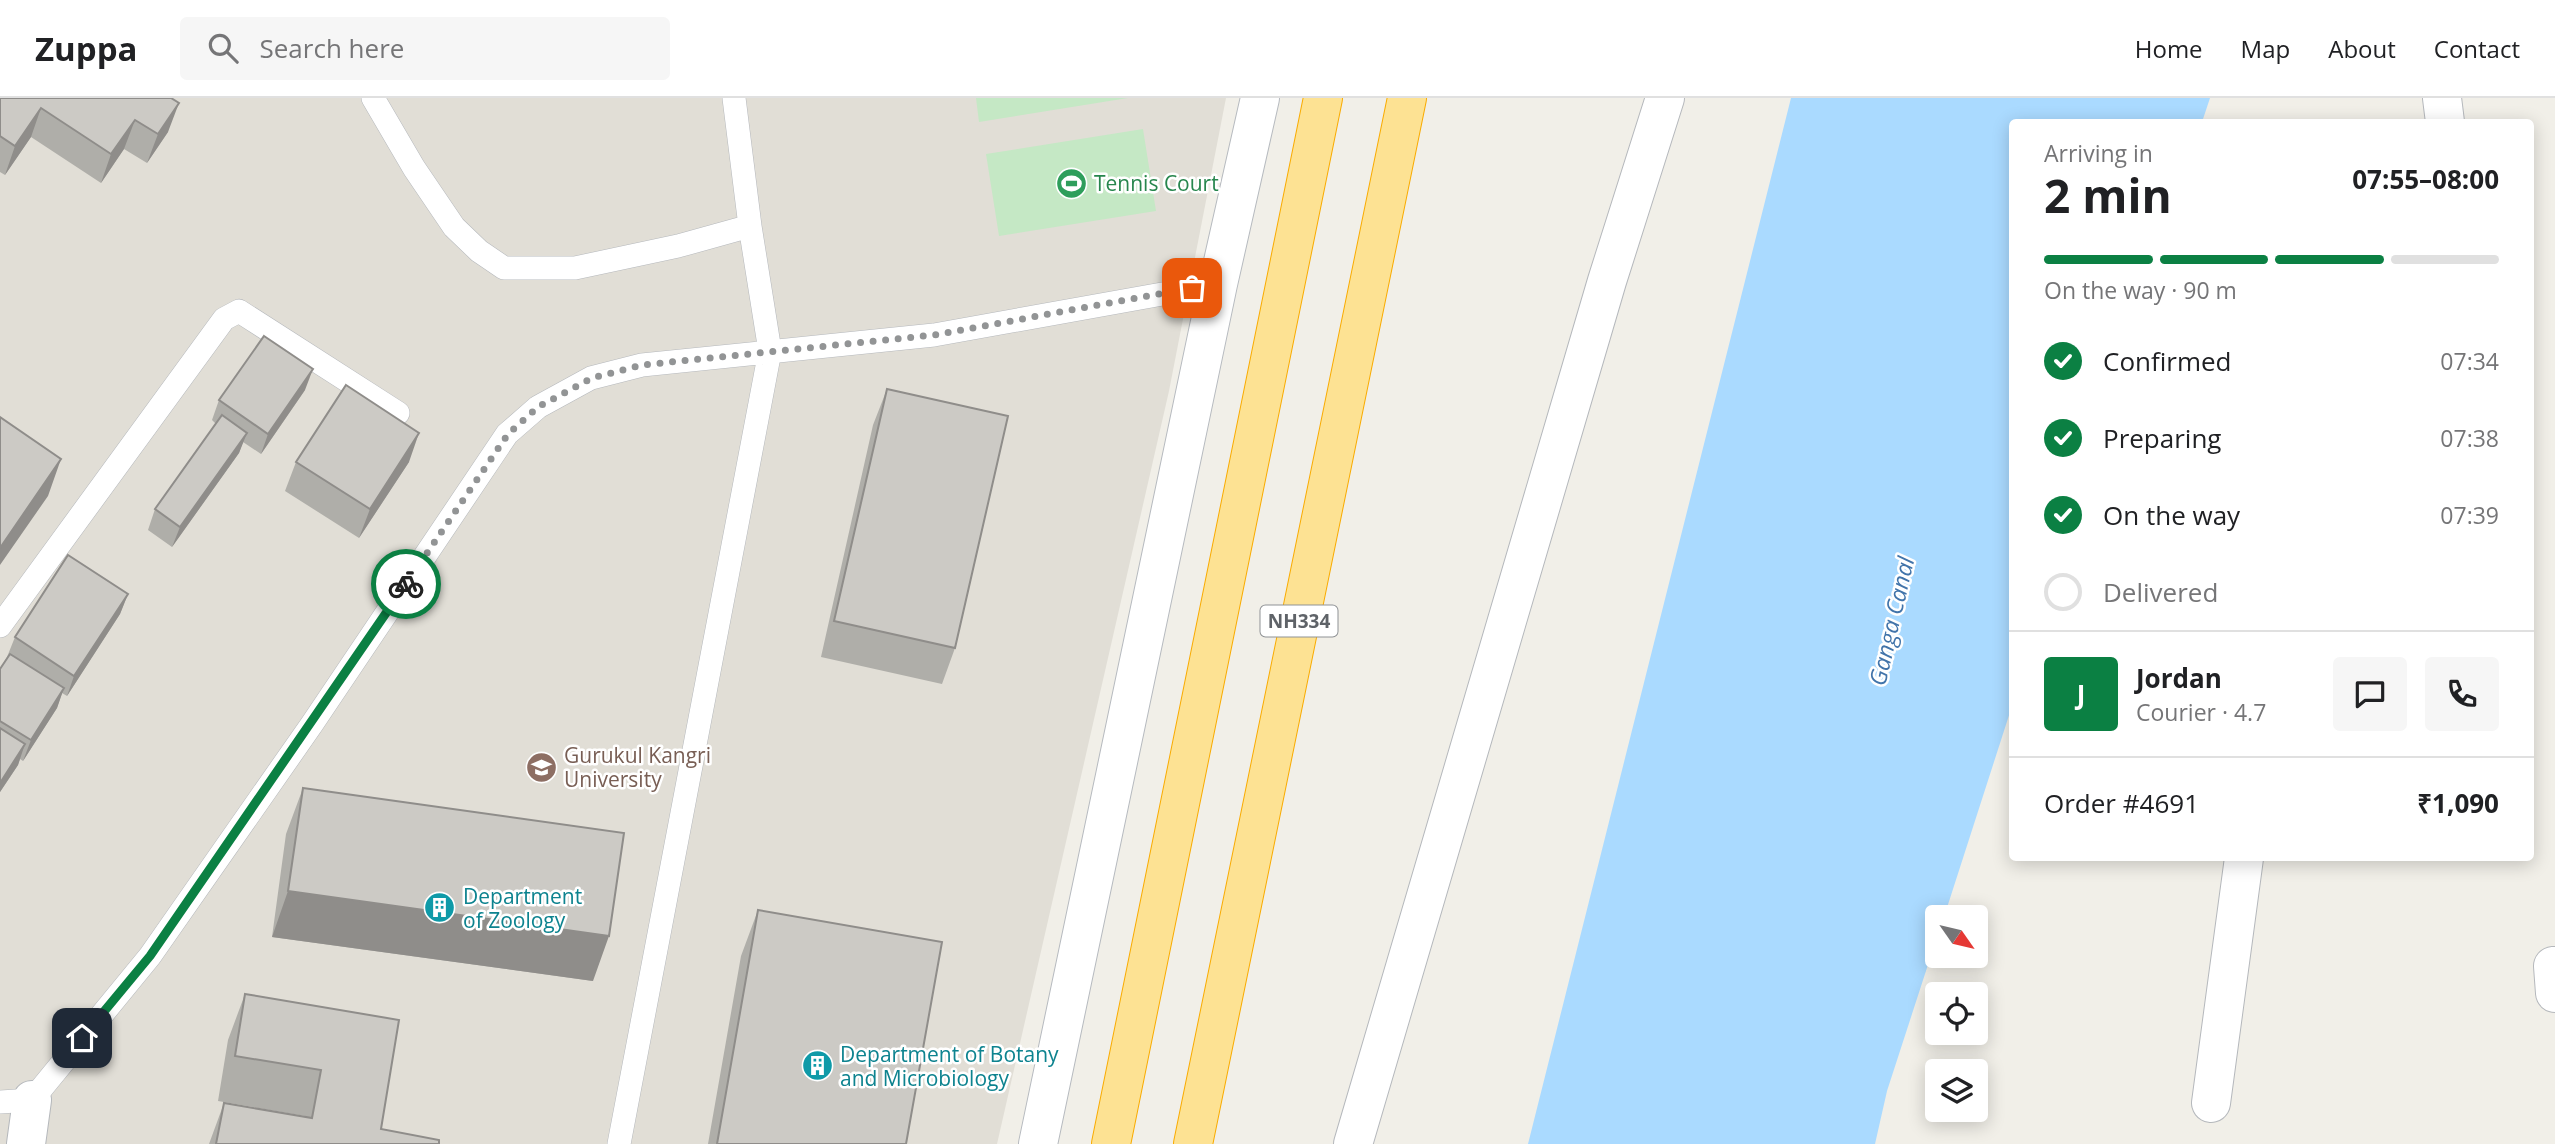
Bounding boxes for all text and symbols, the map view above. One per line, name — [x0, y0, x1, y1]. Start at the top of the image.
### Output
search box — [180, 17, 670, 80]
text: Zuppa — [35, 26, 138, 71]
icon: search — [204, 29, 242, 67]
text: Search here — [260, 30, 404, 66]
text: Home — [2135, 32, 2203, 65]
text: Map — [2241, 32, 2290, 65]
text: About — [2328, 32, 2396, 65]
text: Contact — [2434, 32, 2520, 65]
text: Arriving in — [2044, 137, 2153, 169]
text: 07:55–08:00 — [2352, 161, 2499, 197]
text: 2 min — [2044, 164, 2172, 226]
sports icon: Tennis Court — [1054, 166, 1088, 200]
place label: Tennis Court — [1094, 169, 1219, 197]
pin — [1162, 258, 1222, 318]
icon: bag — [1173, 269, 1211, 307]
text: On the way · 90 m — [2044, 274, 2237, 306]
icon: check — [2044, 342, 2082, 380]
text: Confirmed — [2103, 343, 2231, 379]
text: 07:34 — [2440, 345, 2499, 377]
icon: check — [2044, 419, 2082, 457]
text: Preparing — [2103, 420, 2221, 456]
text: 07:38 — [2440, 422, 2499, 454]
icon: check — [2044, 496, 2082, 534]
text: On the way — [2103, 497, 2240, 533]
text: 07:39 — [2440, 499, 2499, 531]
courier — [371, 549, 441, 619]
water label: Ganga Canal — [1861, 552, 1922, 689]
icon: bike — [387, 565, 425, 603]
text: Delivered — [2103, 574, 2218, 610]
road number: NH334 — [1260, 606, 1338, 636]
button: chat — [2333, 657, 2407, 731]
button: phone — [2425, 657, 2499, 731]
text: Jordan — [2136, 660, 2222, 696]
text: J — [2077, 676, 2085, 712]
text: Courier · 4.7 — [2136, 696, 2266, 728]
place label: Gurukul Kangri University — [564, 741, 711, 793]
school or university icon: Gurukul Kangri University — [524, 750, 558, 784]
text: Order #4691 — [2044, 785, 2199, 821]
text: ₹1,090 — [2417, 785, 2499, 821]
place label: Department of Zoology — [463, 882, 582, 934]
building icon: Department of Zoology — [423, 891, 457, 925]
north arrow — [1925, 905, 1988, 968]
map controls — [1925, 905, 1988, 1122]
button: locate — [1925, 982, 1988, 1045]
pin — [52, 1008, 112, 1068]
icon: home — [63, 1019, 101, 1057]
place label: Department of Botany and Microbiology — [840, 1040, 1059, 1092]
building icon: Department of Botany and Microbiology — [800, 1049, 834, 1083]
button: layers — [1925, 1059, 1988, 1122]

